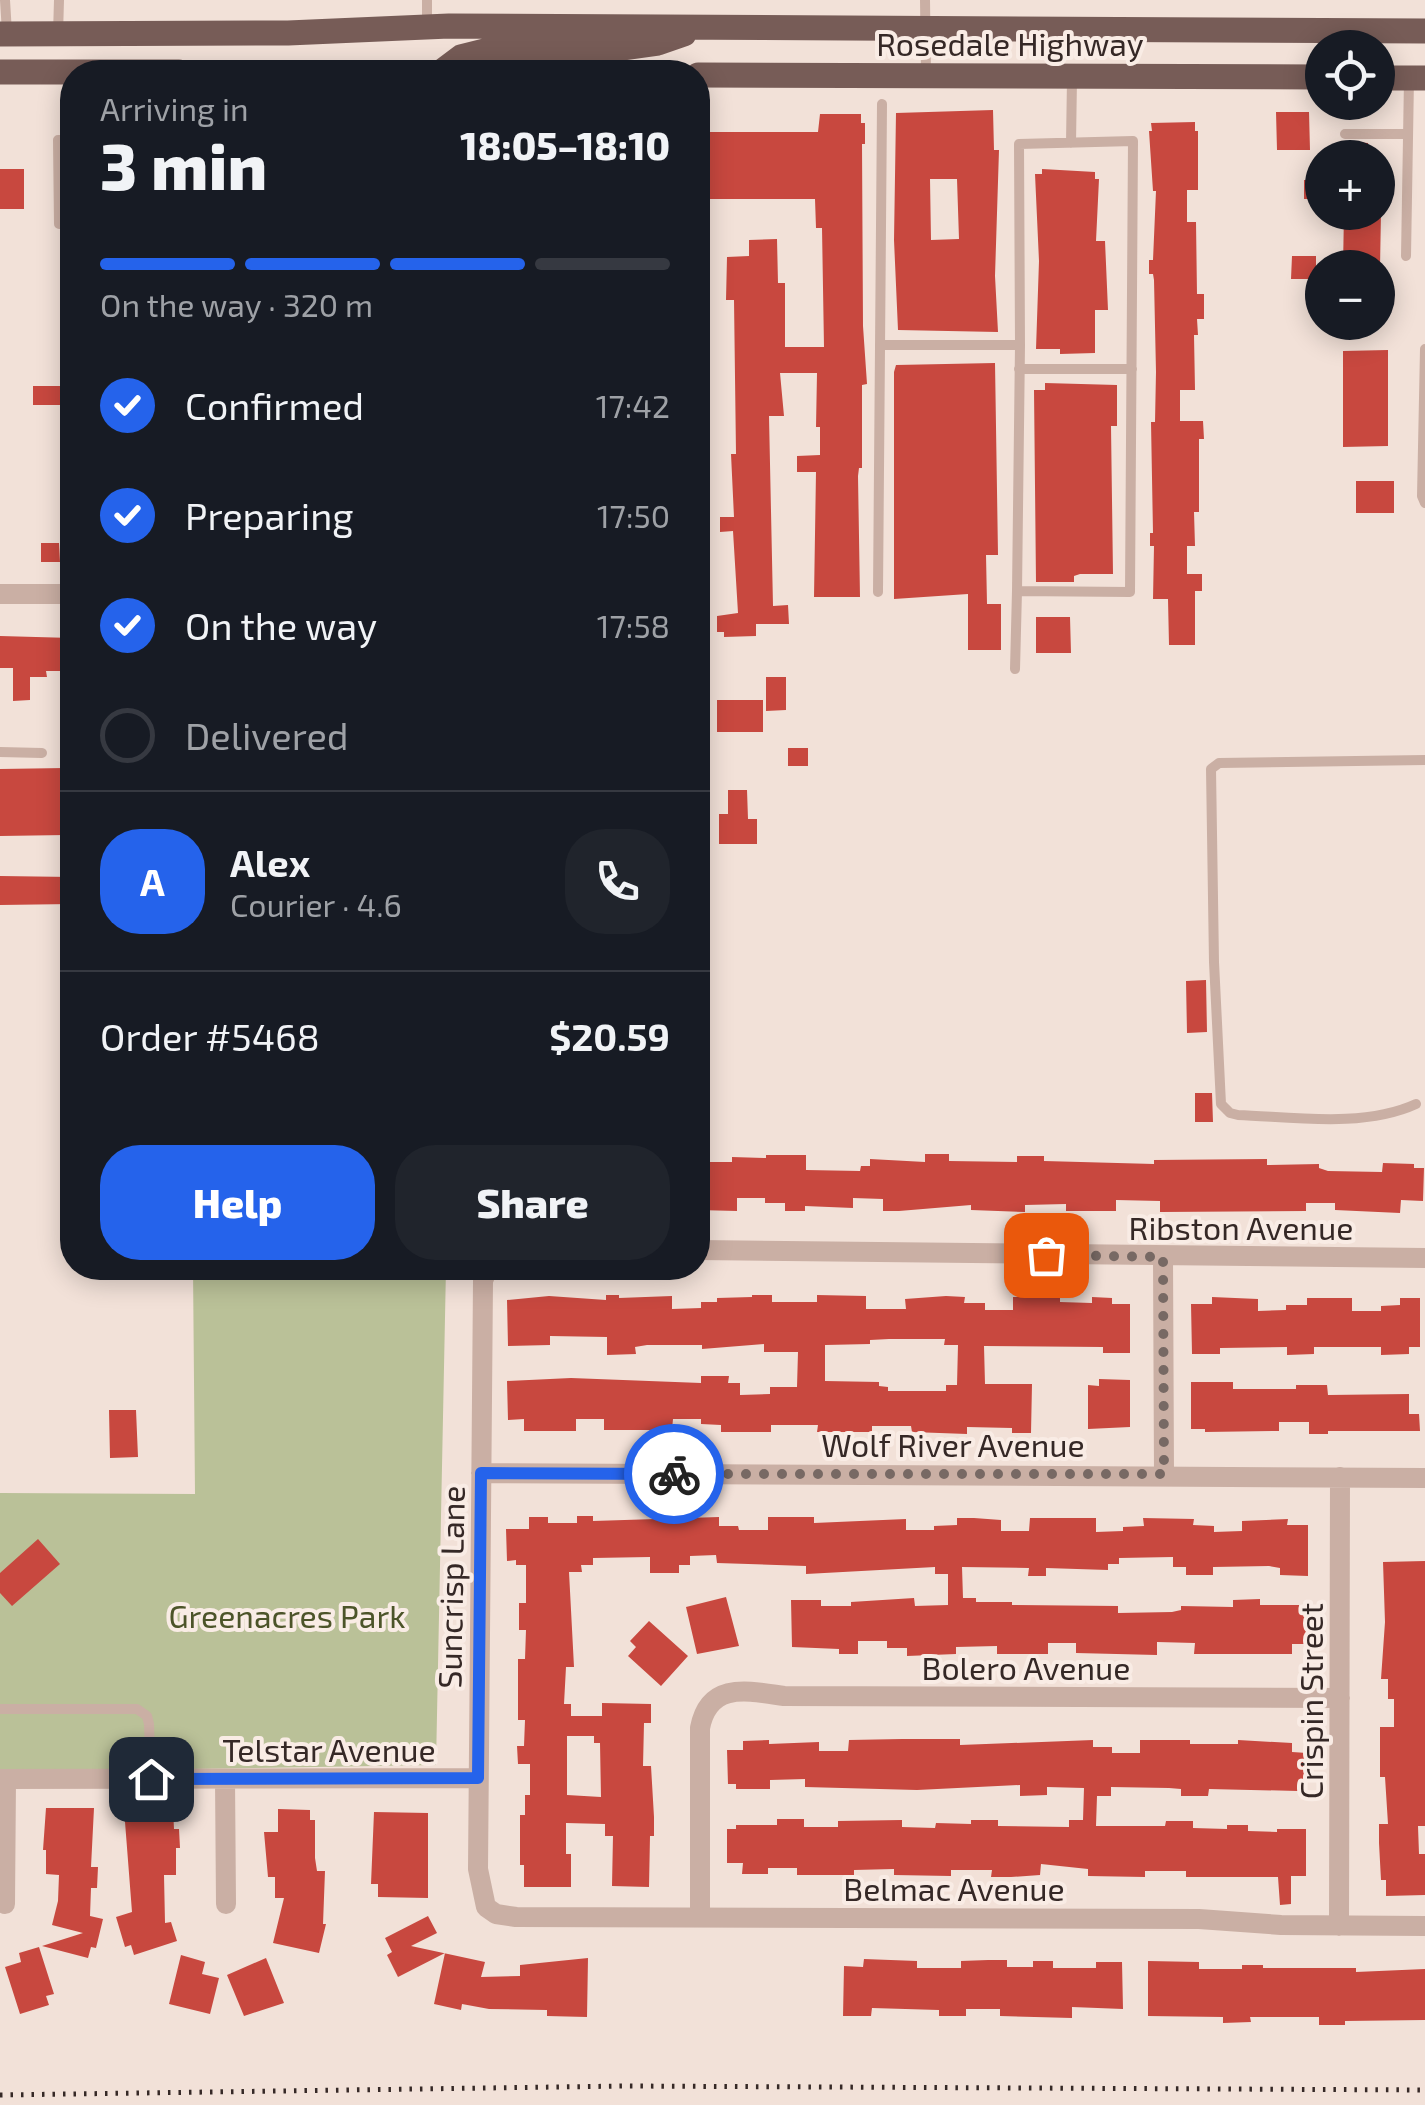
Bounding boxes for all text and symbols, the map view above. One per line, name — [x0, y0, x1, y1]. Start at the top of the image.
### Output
street label: Rosedale Highway — [876, 24, 1144, 62]
map controls — [1305, 30, 1395, 340]
button: locate — [1305, 30, 1395, 120]
text: Arriving in — [100, 89, 249, 127]
text: 18:05–18:10 — [460, 122, 670, 168]
text: 3 min — [100, 125, 267, 203]
button: + — [1305, 140, 1395, 230]
button: − — [1305, 250, 1395, 340]
text: On the way · 320 m — [100, 285, 373, 323]
icon: check — [100, 378, 155, 433]
text: Confirmed — [185, 382, 364, 428]
text: 17:42 — [596, 386, 670, 424]
icon: check — [100, 488, 155, 543]
text: Preparing — [185, 492, 353, 538]
text: 17:50 — [597, 496, 670, 534]
icon: check — [100, 598, 155, 653]
text: On the way — [185, 602, 377, 648]
text: 17:58 — [597, 606, 670, 644]
text: Delivered — [185, 712, 349, 758]
button: phone — [565, 829, 670, 934]
text: Alex — [230, 839, 310, 885]
text: A — [140, 858, 165, 904]
text: Courier · 4.6 — [230, 885, 402, 923]
text: Order #5468 — [100, 1013, 320, 1059]
text: $20.59 — [549, 1013, 670, 1059]
button: Help — [100, 1145, 375, 1260]
button: Share — [395, 1145, 670, 1260]
street label: Ribston Avenue — [1129, 1208, 1353, 1246]
pin — [1004, 1213, 1089, 1298]
icon: bag — [1019, 1228, 1074, 1283]
courier — [624, 1424, 724, 1524]
street label: Wolf River Avenue — [821, 1425, 1085, 1463]
icon: bike — [647, 1447, 702, 1502]
street label: Suncrisp Lane — [429, 1485, 471, 1689]
park label: Greenacres Park — [168, 1596, 406, 1634]
street label: Crispin Street — [1291, 1603, 1329, 1799]
street label: Bolero Avenue — [922, 1648, 1130, 1686]
street label: Telstar Avenue — [222, 1730, 436, 1768]
pin — [109, 1737, 194, 1822]
icon: home — [124, 1752, 179, 1807]
street label: Belmac Avenue — [843, 1869, 1065, 1907]

